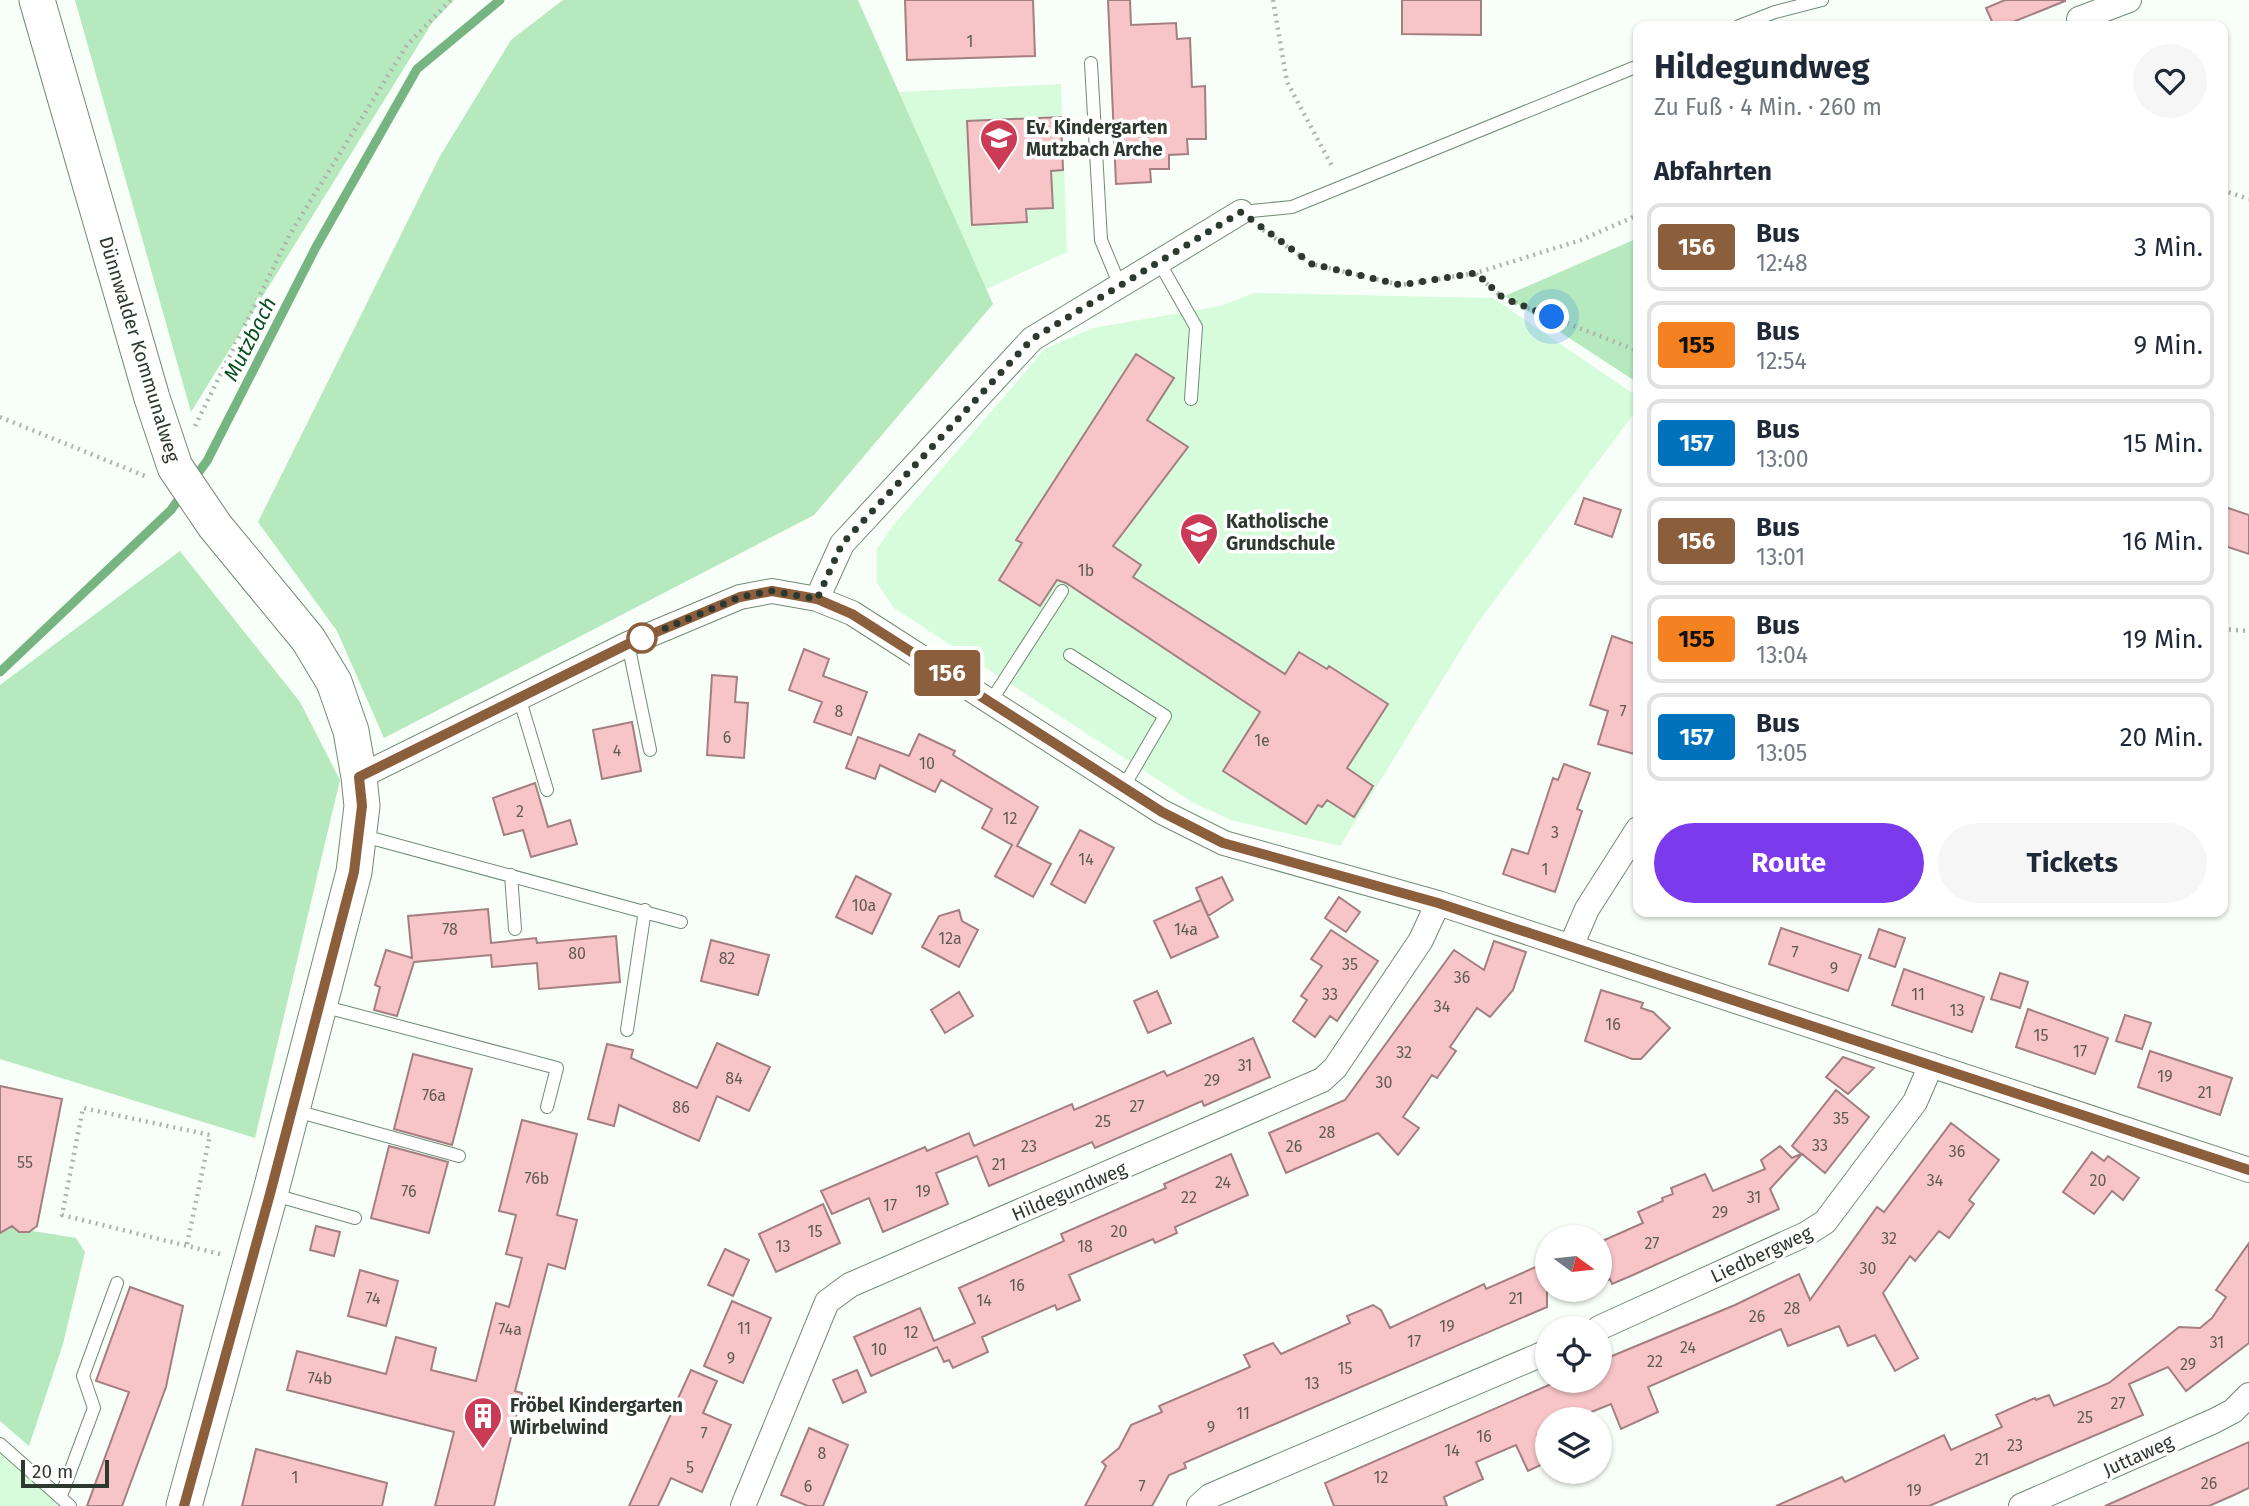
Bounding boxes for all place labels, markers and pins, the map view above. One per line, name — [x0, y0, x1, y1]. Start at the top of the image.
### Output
place label: Ev. Kindergarten Mutzbach Arche — [1026, 116, 1168, 161]
school or university icon: Ev. Kindergarten Mutzbach Arche — [978, 117, 1020, 172]
place label: Katholische Grundschule — [1226, 510, 1335, 555]
school or university icon: Katholische Grundschule — [1178, 511, 1220, 566]
unlabelled marker — [627, 623, 657, 653]
place label: Fröbel Kindergarten Wirbelwind — [510, 1394, 683, 1439]
building icon: Fröbel Kindergarten Wirbelwind — [462, 1395, 504, 1450]

